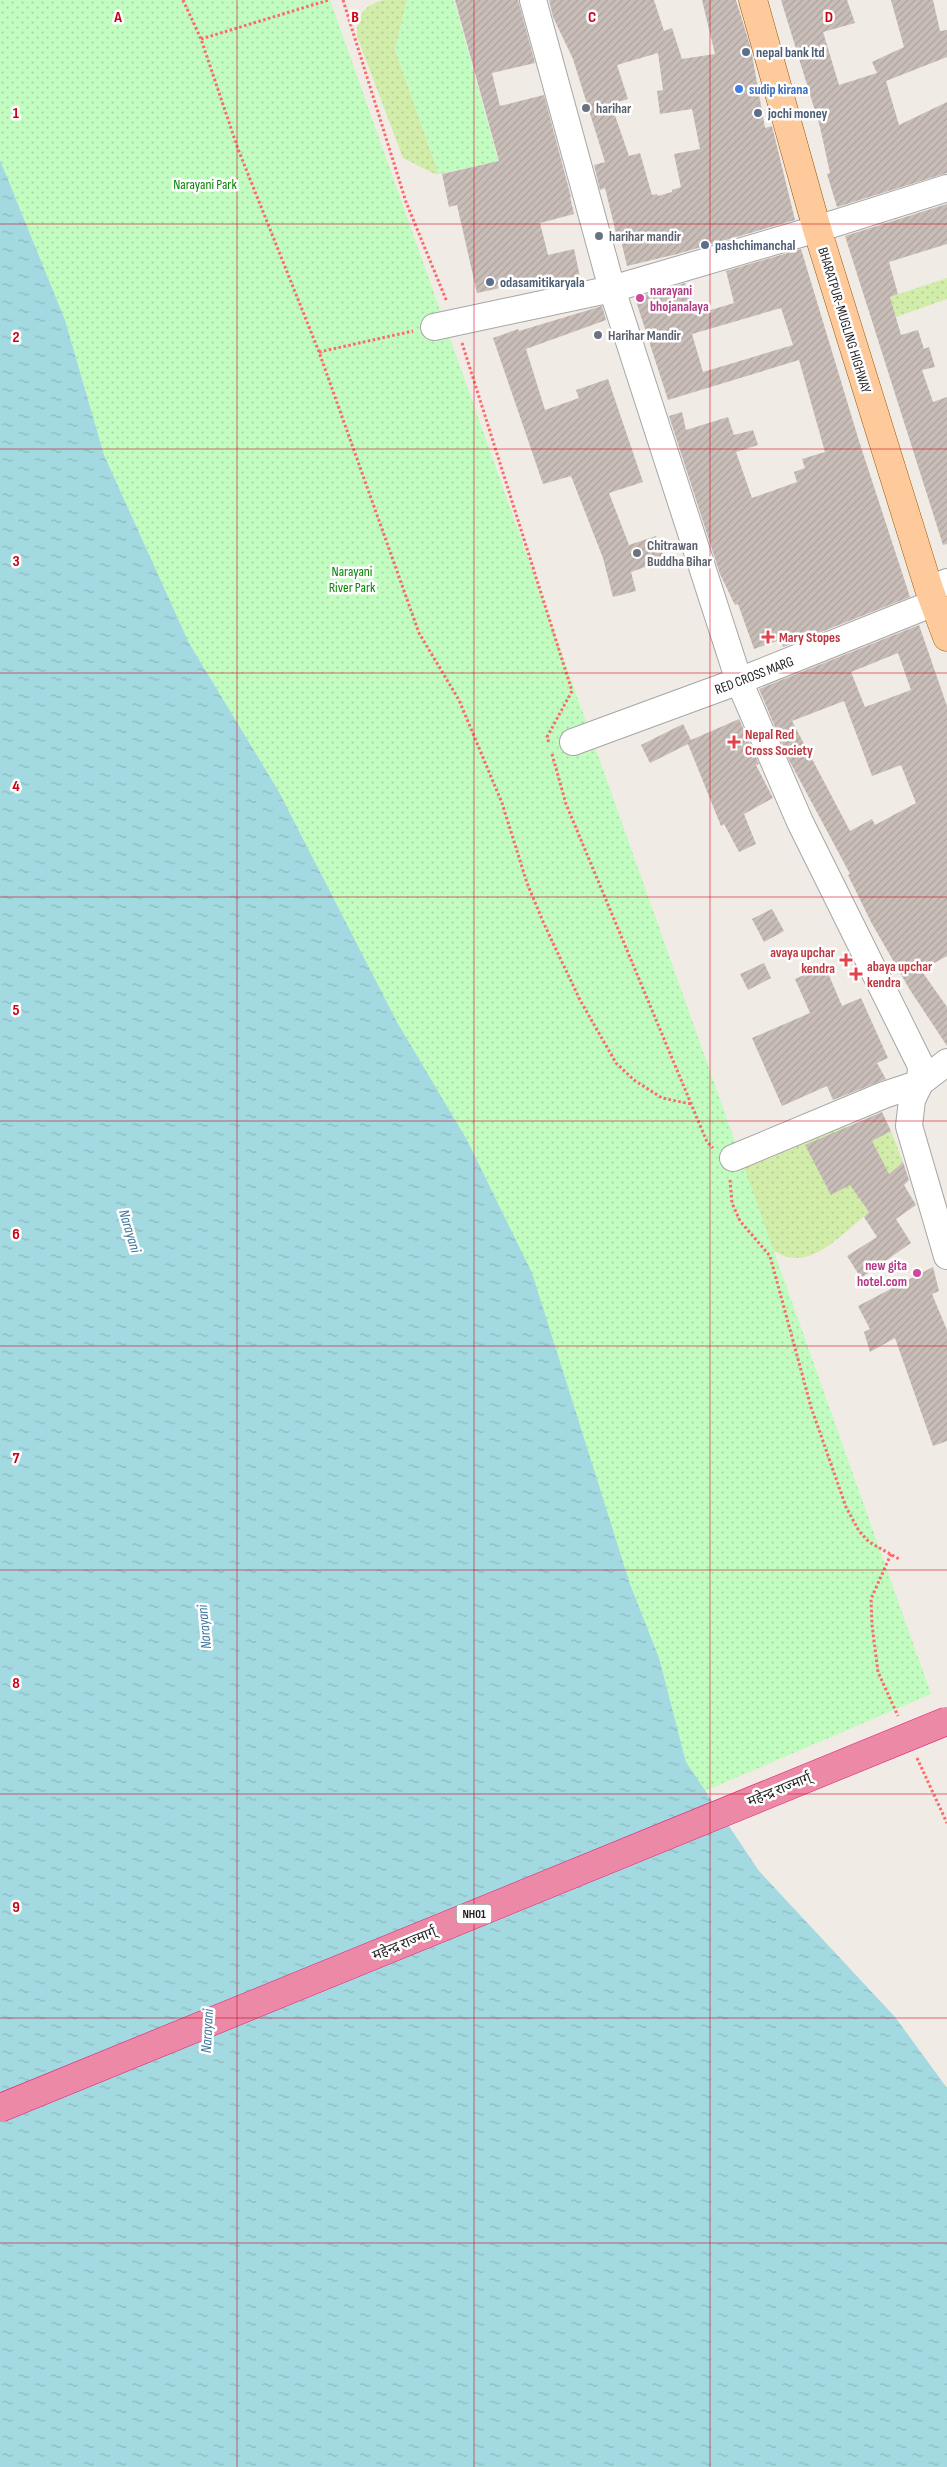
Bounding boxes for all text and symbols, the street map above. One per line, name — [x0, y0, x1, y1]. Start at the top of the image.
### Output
text: A — [113, 8, 122, 27]
text: B — [351, 8, 359, 27]
text: C — [588, 8, 596, 27]
text: D — [825, 8, 833, 27]
place label: nepal bank ltd — [756, 44, 825, 61]
marker: nepal bank ltd — [740, 46, 752, 58]
place label: sudip kirana — [749, 81, 809, 98]
marker: sudip kirana — [733, 83, 745, 95]
place label: harihar — [596, 100, 632, 117]
marker: harihar — [580, 102, 592, 114]
text: 1 — [13, 104, 20, 123]
place label: jochi money — [767, 105, 828, 122]
marker: jochi money — [752, 107, 764, 119]
park label: Narayani Park — [173, 176, 237, 193]
place label: harihar mandir — [609, 228, 682, 245]
marker: harihar mandir — [593, 230, 605, 242]
place label: pashchimanchal — [715, 237, 795, 254]
marker: pashchimanchal — [699, 239, 711, 251]
street label: BHARATPUR-MUGLING HIGHWAY — [814, 245, 875, 395]
place label: odasamitikaryala — [500, 274, 585, 291]
marker: odasamitikaryala — [484, 276, 496, 288]
place label: narayani bhojanalaya — [650, 282, 709, 315]
marker: narayani bhojanalaya — [634, 292, 646, 304]
place label: Harihar Mandir — [608, 327, 682, 344]
text: 2 — [12, 328, 20, 347]
marker: Harihar Mandir — [592, 329, 604, 341]
place label: Chitrawan Buddha Bihar — [647, 537, 713, 570]
marker: Chitrawan Buddha Bihar — [631, 547, 643, 559]
text: 3 — [12, 552, 20, 571]
park label: Narayani River Park — [329, 563, 376, 596]
place label: Mary Stopes — [779, 629, 840, 646]
marker: Mary Stopes — [761, 630, 775, 644]
street label: RED CROSS MARG — [712, 653, 796, 698]
place label: Nepal Red Cross Society — [745, 726, 813, 759]
marker: Nepal Red Cross Society — [727, 735, 741, 749]
text: 4 — [12, 777, 20, 796]
place label: avaya upchar kendra — [770, 944, 836, 977]
marker: avaya upchar kendra — [839, 953, 853, 967]
place label: abaya upchar kendra — [867, 958, 933, 991]
marker: abaya upchar kendra — [849, 967, 863, 981]
text: 5 — [12, 1001, 20, 1020]
water label: Narayani — [114, 1207, 145, 1256]
text: 6 — [12, 1225, 20, 1244]
place label: new gita hotel.com — [857, 1257, 907, 1290]
marker: new gita hotel.com — [911, 1267, 923, 1279]
text: 7 — [13, 1449, 20, 1468]
water label: Narayani — [193, 1603, 216, 1650]
text: 8 — [12, 1674, 20, 1693]
street label: महेन्द्र राज्मार्ग् — [745, 1767, 816, 1811]
text: 9 — [12, 1898, 20, 1917]
road number: NH01 — [456, 1905, 492, 1924]
street label: महेन्द्र राज्मार्ग् — [370, 1921, 441, 1965]
water label: Narayani — [197, 2007, 218, 2054]

